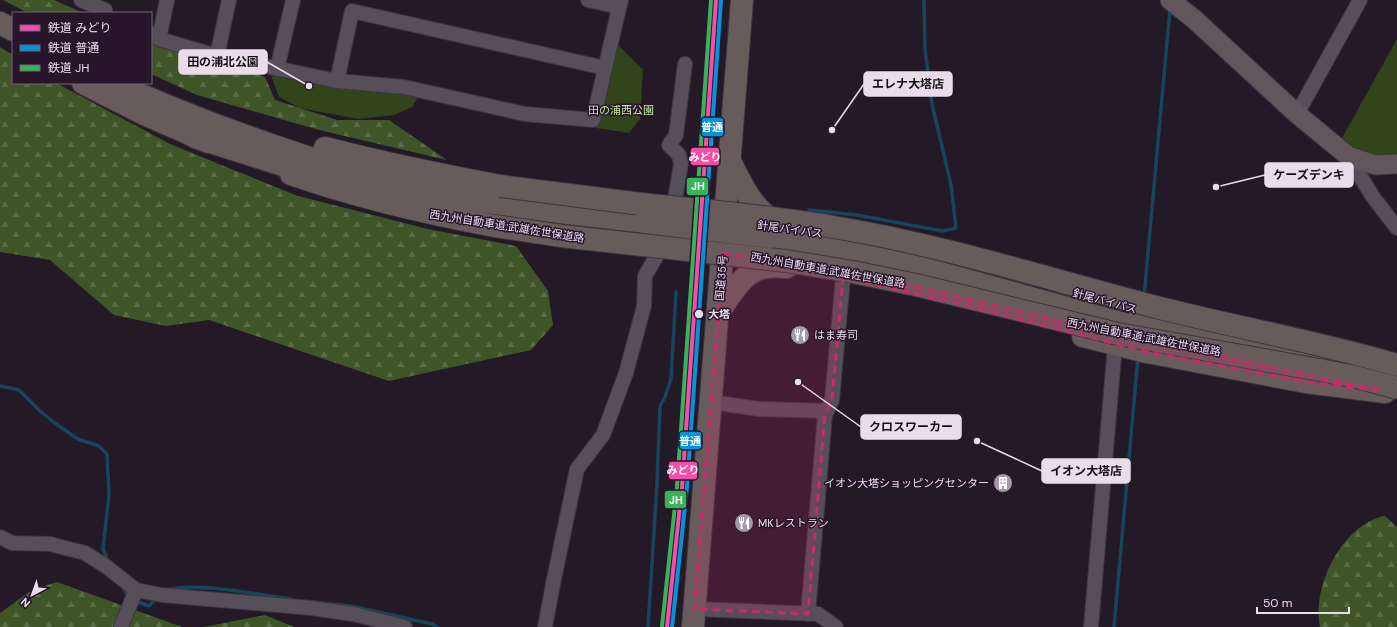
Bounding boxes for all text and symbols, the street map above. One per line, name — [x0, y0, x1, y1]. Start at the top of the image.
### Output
legend — [12, 12, 152, 84]
text: 鉄道 みどり — [48, 20, 111, 36]
text: 鉄道 普通 — [48, 40, 99, 56]
callout: 田の浦北公園 — [179, 50, 267, 74]
text: 田の浦北公園 — [187, 54, 259, 70]
text: 鉄道 JH — [48, 60, 89, 76]
callout: エレナ大塔店 — [864, 72, 952, 96]
text: エレナ大塔店 — [872, 76, 944, 92]
park label: 田の浦西公園 — [588, 103, 654, 117]
line badge: 普通 — [701, 117, 724, 137]
text: 普通 — [701, 120, 723, 134]
line badge: みどり — [690, 147, 720, 166]
text: みどり — [689, 150, 722, 164]
callout: ケーズデンキ — [1265, 163, 1353, 187]
text: ケーズデンキ — [1273, 167, 1345, 183]
line badge: JH — [686, 177, 709, 196]
text: JH — [691, 179, 705, 193]
street label: 西九州自動車道;武雄佐世保道路 — [429, 207, 585, 245]
street label: 針尾バイパス — [756, 217, 824, 241]
street label: 西九州自動車道;武雄佐世保道路 — [750, 250, 906, 290]
street label: 国道35号 — [712, 254, 730, 302]
street label: 針尾バイパス — [1071, 286, 1139, 316]
place label: 大塔 — [708, 307, 730, 321]
marker: 大塔 — [693, 308, 705, 320]
street label: 西九州自動車道;武雄佐世保道路 — [1066, 315, 1222, 359]
restaurant icon: はま寿司 — [789, 324, 811, 346]
place label: はま寿司 — [814, 328, 858, 342]
callout: クロスワーカー — [861, 415, 961, 439]
text: クロスワーカー — [869, 419, 953, 435]
line badge: 普通 — [679, 431, 702, 450]
text: 普通 — [679, 434, 701, 448]
callout: イオン大塔店 — [1042, 459, 1130, 483]
line badge: みどり — [668, 461, 698, 480]
text: みどり — [667, 463, 700, 477]
text: イオン大塔店 — [1050, 463, 1122, 479]
building icon: イオン大塔ショッピングセンター — [992, 472, 1014, 494]
place label: イオン大塔ショッピングセンター — [824, 476, 989, 490]
line badge: JH — [664, 490, 687, 509]
text: JH — [669, 493, 683, 507]
restaurant icon: MKレストラン — [733, 512, 755, 534]
place label: MKレストラン — [758, 516, 829, 530]
north arrow — [12, 575, 52, 615]
scale bar — [1257, 589, 1349, 615]
text: N — [18, 595, 33, 610]
text: 50 m — [1263, 595, 1292, 611]

